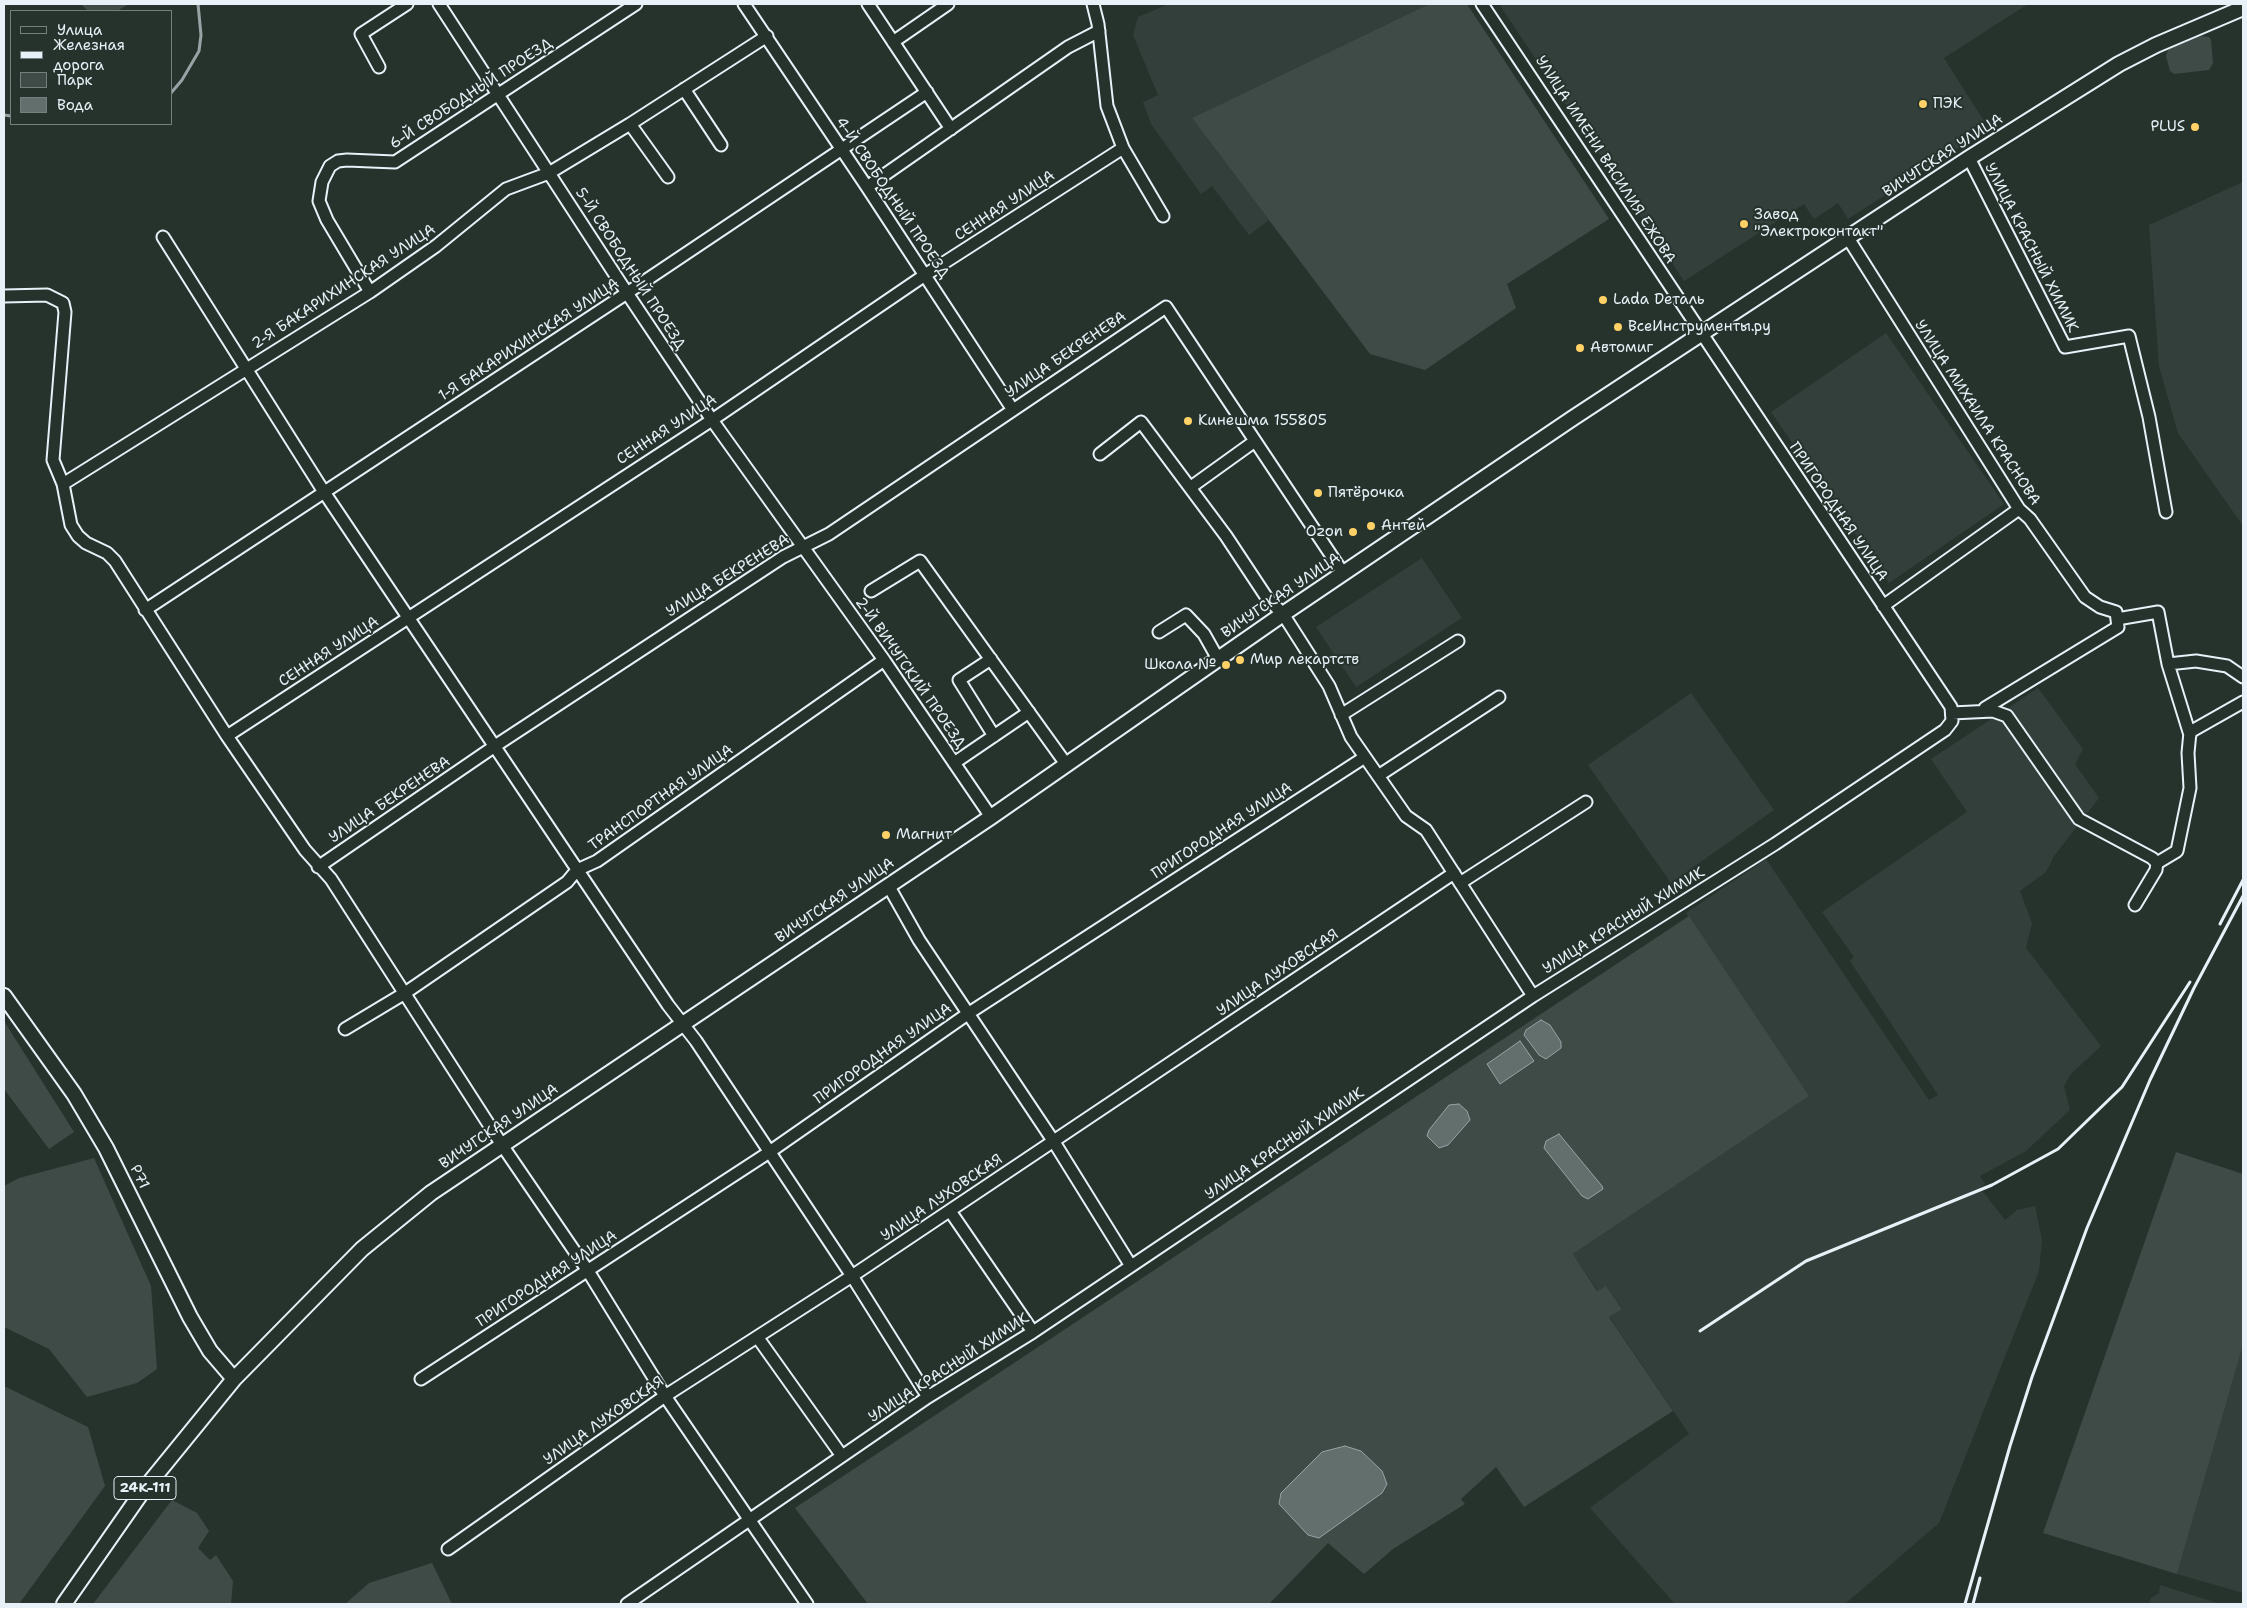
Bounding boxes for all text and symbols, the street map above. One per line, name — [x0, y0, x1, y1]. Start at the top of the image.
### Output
legend — [10, 10, 172, 125]
text: Улица — [57, 20, 102, 40]
text: Железная дорога — [53, 35, 125, 75]
street label: 6-Й СВОБОДНЫЙ ПРОЕЗД — [386, 35, 556, 153]
street label: УЛИЦА ИМЕНИ ВАСИЛИЯ ЕЖОВА — [1531, 53, 1679, 267]
text: Парк — [57, 70, 93, 90]
text: Вода — [57, 95, 93, 115]
place label: ПЭК — [1933, 95, 1962, 113]
marker: ПЭК — [1917, 98, 1929, 110]
street label: ВИЧУГСКАЯ УЛИЦА — [1880, 110, 2006, 202]
street label: 4-Й СВОБОДНЫЙ ПРОЕЗД — [831, 114, 953, 282]
place label: PLUS — [2150, 118, 2185, 136]
marker: PLUS — [2189, 121, 2201, 133]
street label: УЛИЦА КРАСНЫЙ ХИМИК — [1980, 160, 2082, 336]
street label: СЕННАЯ УЛИЦА — [952, 167, 1058, 245]
street label: 5-Й СВОБОДНЫЙ ПРОЕЗД — [571, 185, 689, 353]
place label: Завод "Электроконтакт" — [1754, 206, 1883, 241]
marker: Завод "Электроконтакт" — [1738, 218, 1750, 230]
street label: 2-Я БАКАРИХИНСКАЯ УЛИЦА — [249, 221, 439, 353]
street label: 1-Я БАКАРИХИНСКАЯ УЛИЦА — [435, 275, 623, 405]
place label: Lada Dеталь — [1613, 291, 1705, 309]
marker: Lada Dеталь — [1597, 294, 1609, 306]
street label: УЛИЦА БЕКРЕНЕВА — [1002, 308, 1130, 402]
street label: УЛИЦА МИХАИЛА КРАСНОВА — [1910, 317, 2044, 509]
place label: ВсеИнструменты.ру — [1628, 318, 1771, 336]
marker: ВсеИнструменты.ру — [1612, 321, 1624, 333]
place label: Автомиг — [1590, 339, 1653, 357]
marker: Автомиг — [1574, 342, 1586, 354]
street label: СЕННАЯ УЛИЦА — [614, 391, 720, 469]
place label: Кинешма 155805 — [1198, 412, 1327, 430]
marker: Кинешма 155805 — [1182, 415, 1194, 427]
street label: ПРИГОРОДНАЯ УЛИЦА — [1785, 439, 1891, 585]
place label: Пятёрочка — [1328, 484, 1404, 502]
marker: Пятёрочка — [1312, 487, 1324, 499]
place label: Антей — [1381, 517, 1426, 535]
marker: Антей — [1365, 520, 1377, 532]
place label: Ozon — [1306, 523, 1343, 541]
marker: Ozon — [1347, 526, 1359, 538]
street label: УЛИЦА БЕКРЕНЕВА — [663, 531, 793, 621]
street label: ВИЧУГСКАЯ УЛИЦА — [1218, 550, 1344, 642]
street label: 2-Й ВИЧУГСКИЙ ПРОЕЗД — [851, 594, 969, 752]
street label: СЕННАЯ УЛИЦА — [276, 613, 382, 691]
place label: Мир лекартств — [1250, 651, 1359, 669]
marker: Мир лекартств — [1234, 654, 1246, 666]
place label: Школа № — [1144, 656, 1216, 674]
marker: Школа № — [1220, 659, 1232, 671]
street label: ТРАНСПОРТНАЯ УЛИЦА — [585, 741, 737, 855]
street label: УЛИЦА БЕКРЕНЕВА — [326, 753, 454, 847]
street label: ПРИГОРОДНАЯ УЛИЦА — [1148, 779, 1296, 883]
place label: Магнит — [896, 826, 952, 844]
marker: Магнит — [880, 829, 892, 841]
street label: ВИЧУГСКАЯ УЛИЦА — [772, 855, 898, 947]
street label: УЛИЦА КРАСНЫЙ ХИМИК — [1540, 864, 1708, 978]
street label: УЛИЦА ЛУХОВСКАЯ — [1214, 926, 1342, 1020]
street label: ПРИГОРОДНАЯ УЛИЦА — [811, 1000, 955, 1108]
street label: ВИЧУГСКАЯ УЛИЦА — [436, 1081, 562, 1173]
street label: УЛИЦА КРАСНЫЙ ХИМИК — [1202, 1084, 1368, 1204]
street label: УЛИЦА ЛУХОВСКАЯ — [878, 1151, 1006, 1245]
street label: Р71 — [125, 1162, 153, 1192]
street label: ПРИГОРОДНАЯ УЛИЦА — [473, 1227, 621, 1331]
street label: УЛИЦА КРАСНЫЙ ХИМИК — [865, 1309, 1033, 1427]
street label: УЛИЦА ЛУХОВСКАЯ — [540, 1373, 668, 1469]
road number: 24К-111 — [114, 1476, 176, 1500]

